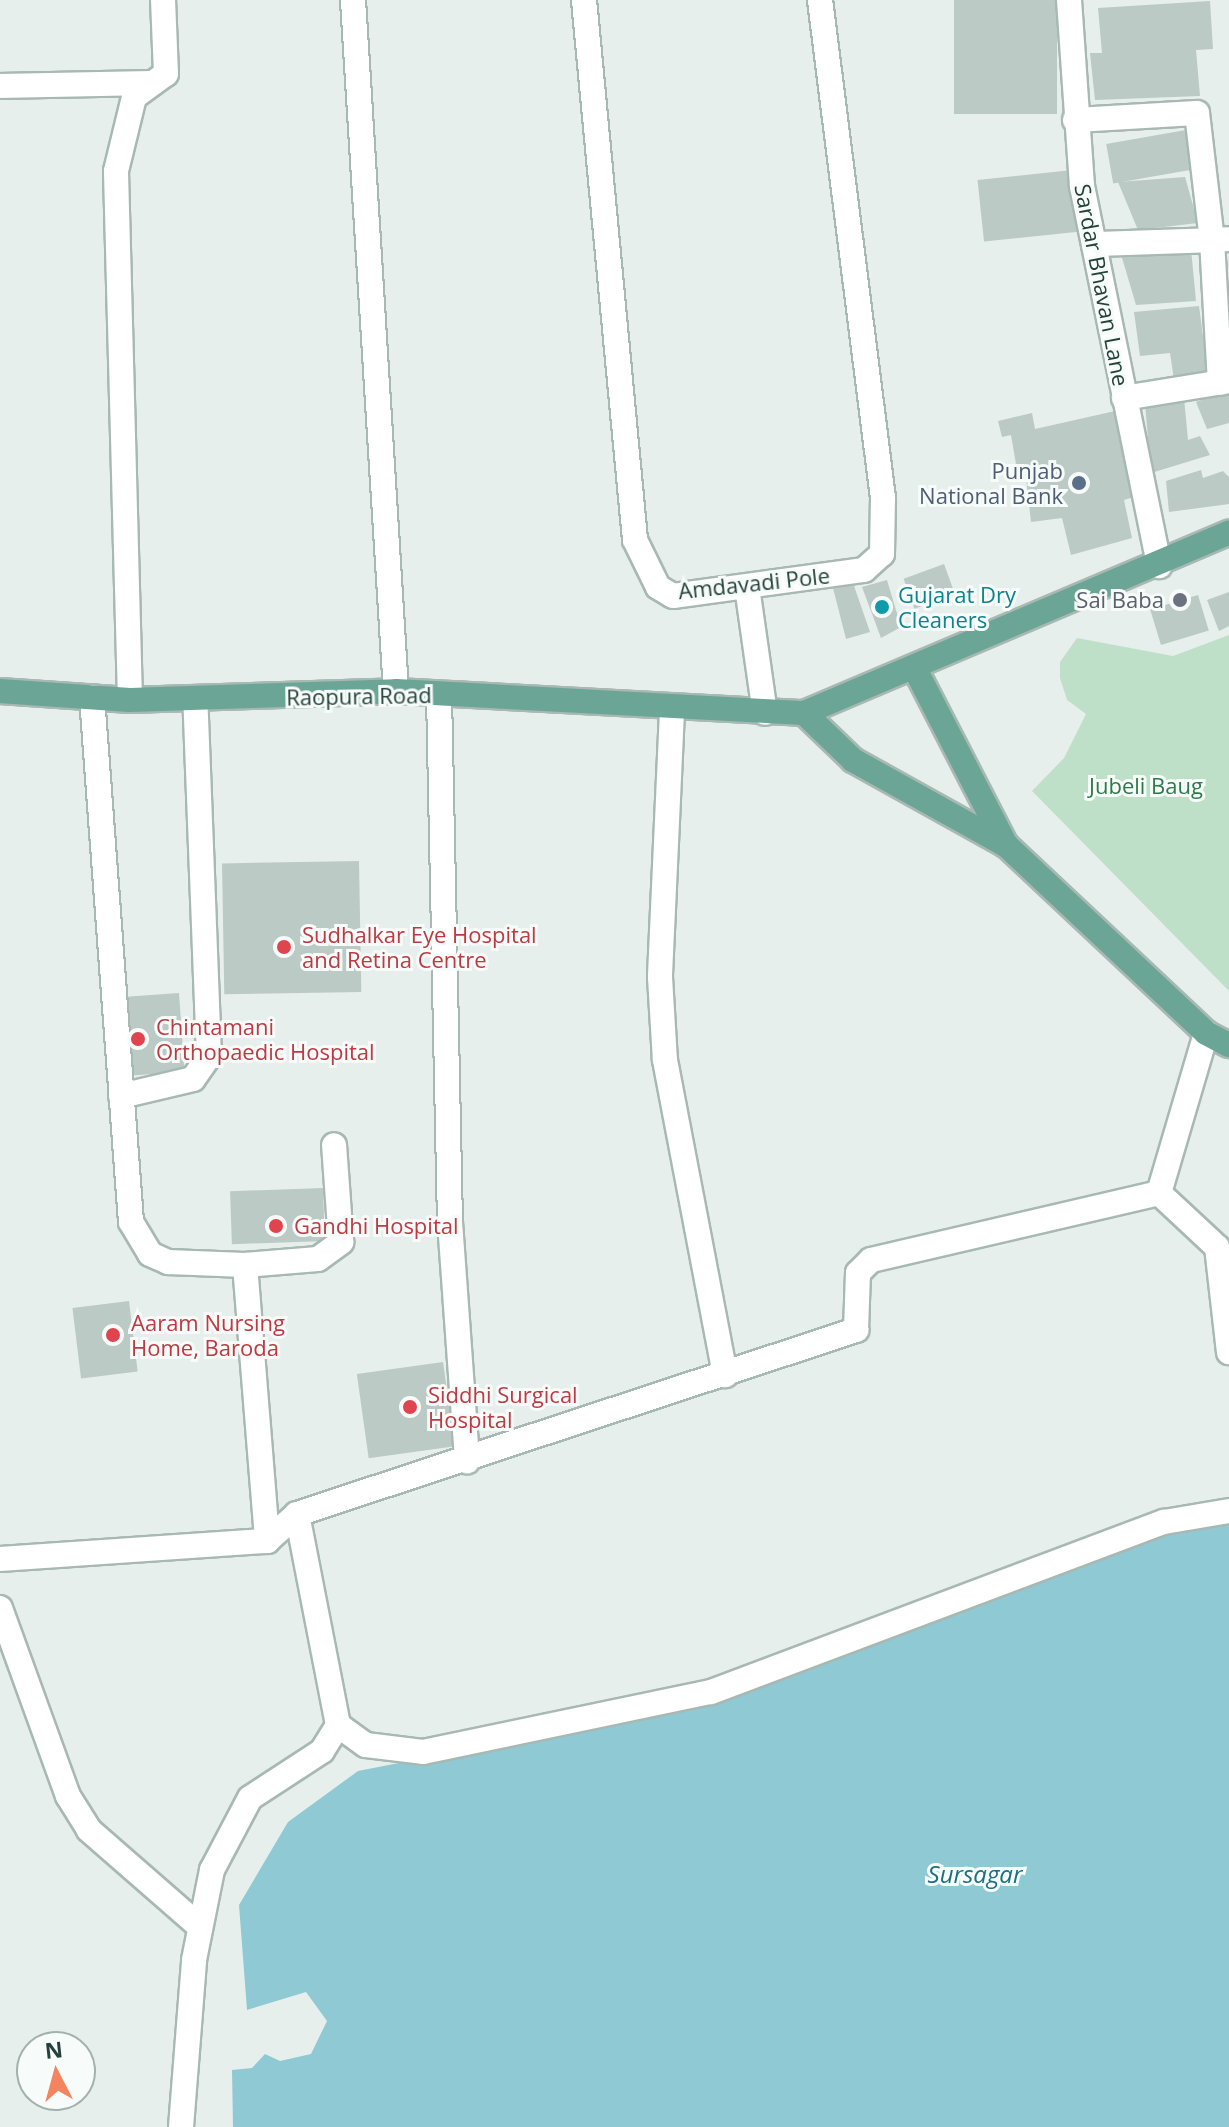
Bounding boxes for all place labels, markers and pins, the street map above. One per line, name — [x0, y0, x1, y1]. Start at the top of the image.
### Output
place label: Punjab National Bank — [919, 457, 1063, 508]
marker: Punjab National Bank — [1070, 474, 1088, 492]
place label: Gujarat Dry Cleaners — [898, 581, 1016, 632]
place label: Sai Baba — [1076, 587, 1164, 613]
marker: Sai Baba — [1171, 591, 1189, 609]
marker: Gujarat Dry Cleaners — [873, 598, 891, 616]
place label: Sudhalkar Eye Hospital and Retina Centre — [302, 921, 537, 972]
marker: Sudhalkar Eye Hospital and Retina Centre — [273, 936, 295, 958]
place label: Chintamani Orthopaedic Hospital — [156, 1013, 375, 1064]
marker: Chintamani Orthopaedic Hospital — [127, 1028, 149, 1050]
place label: Gandhi Hospital — [294, 1213, 459, 1239]
marker: Gandhi Hospital — [265, 1215, 287, 1237]
place label: Aaram Nursing Home, Baroda — [131, 1309, 285, 1360]
marker: Aaram Nursing Home, Baroda — [102, 1324, 124, 1346]
place label: Siddhi Surgical Hospital — [428, 1381, 578, 1432]
marker: Siddhi Surgical Hospital — [399, 1396, 421, 1418]

